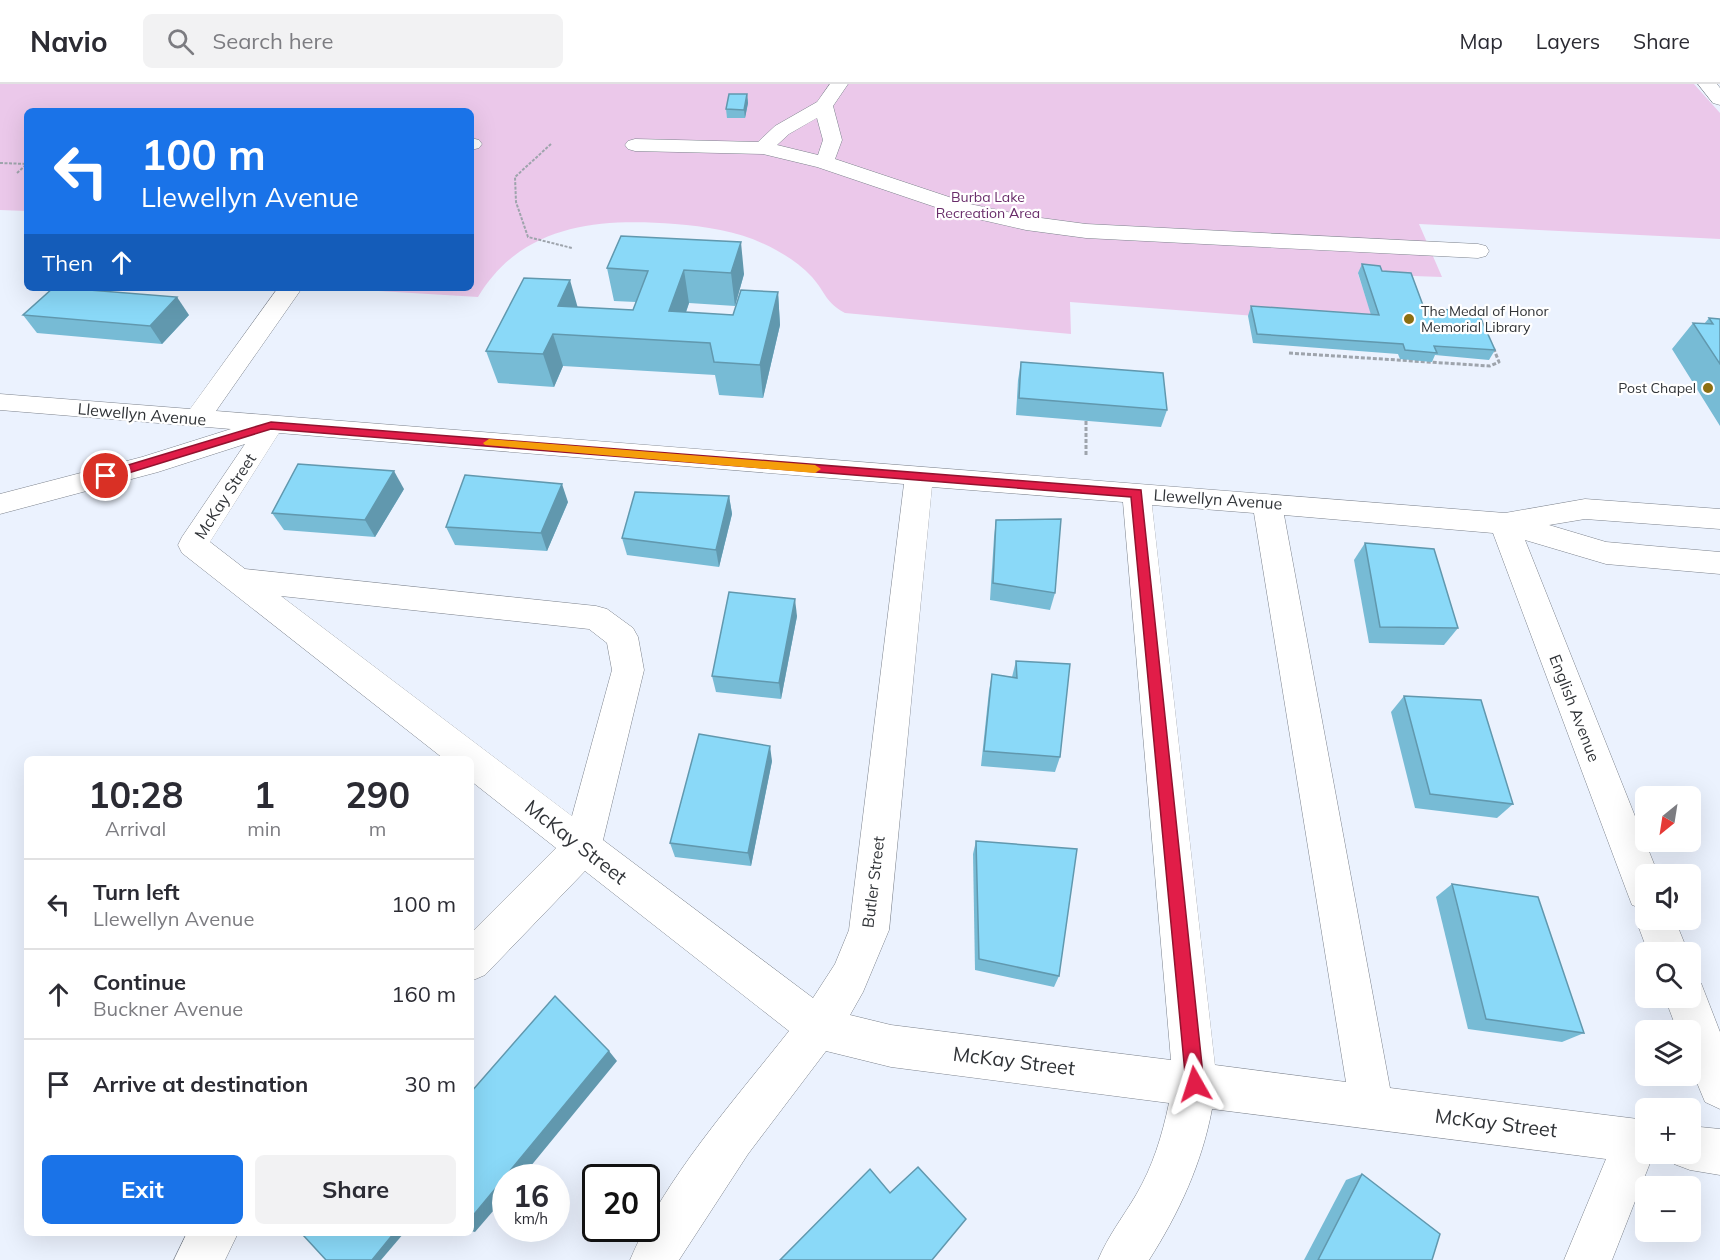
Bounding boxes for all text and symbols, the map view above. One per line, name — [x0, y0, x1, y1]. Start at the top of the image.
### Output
search box — [143, 14, 563, 68]
text: Navio — [30, 24, 107, 59]
icon: search — [164, 25, 197, 58]
text: Search here — [212, 27, 333, 55]
text: Map — [1460, 28, 1503, 54]
text: Layers — [1536, 28, 1600, 54]
text: Share — [1633, 28, 1690, 54]
text: 100 m — [141, 128, 266, 181]
icon: left — [42, 132, 120, 210]
text: Llewellyn Avenue — [141, 180, 359, 214]
park label: Burba Lake Recreation Area — [936, 188, 1040, 222]
icon: ahead — [105, 246, 138, 279]
text: Then — [42, 249, 93, 277]
place label: The Medal of Honor Memorial Library — [1421, 302, 1550, 336]
marker: The Medal of Honor Memorial Library — [1402, 312, 1416, 326]
place label: Post Chapel — [1618, 379, 1696, 397]
marker: Post Chapel — [1701, 381, 1715, 395]
street label: Llewellyn Avenue — [77, 398, 207, 430]
street label: McKay Street — [190, 449, 260, 543]
pin — [80, 450, 131, 501]
icon: arrive — [89, 459, 122, 492]
street label: Llewellyn Avenue — [1153, 485, 1283, 513]
street label: English Avenue — [1545, 652, 1605, 764]
text: 10:28 — [88, 772, 183, 817]
text: 1 — [253, 772, 275, 817]
text: 290 — [345, 772, 410, 817]
north arrow — [1635, 786, 1701, 852]
map controls — [1635, 786, 1701, 1242]
street label: McKay Street — [520, 794, 632, 889]
text: Arrival — [105, 816, 166, 841]
text: min — [247, 816, 281, 841]
text: m — [369, 816, 386, 841]
street label: Butler Street — [857, 835, 889, 929]
button: sound — [1635, 864, 1701, 930]
text: Turn left — [93, 878, 180, 906]
icon: left — [42, 888, 75, 921]
text: 100 m — [391, 890, 456, 918]
text: Llewellyn Avenue — [93, 906, 254, 931]
button: search — [1635, 942, 1701, 1008]
text: Continue — [93, 968, 186, 996]
icon: ahead — [42, 978, 75, 1011]
text: 160 m — [391, 980, 456, 1008]
text: Buckner Avenue — [93, 996, 243, 1021]
button: layers — [1635, 1020, 1701, 1086]
street label: McKay Street — [952, 1041, 1077, 1080]
position arrow — [1163, 1052, 1227, 1116]
icon: arrive — [42, 1068, 75, 1101]
text: Arrive at destination — [93, 1070, 308, 1098]
text: 30 m — [405, 1070, 456, 1098]
button: + — [1635, 1098, 1701, 1164]
street label: McKay Street — [1434, 1103, 1559, 1142]
button: Exit — [42, 1155, 243, 1224]
button: Share — [255, 1155, 456, 1224]
speed limit sign: 20 — [582, 1164, 660, 1242]
button: − — [1635, 1176, 1701, 1242]
text: 16 — [513, 1177, 549, 1215]
text: km/h — [514, 1209, 548, 1228]

